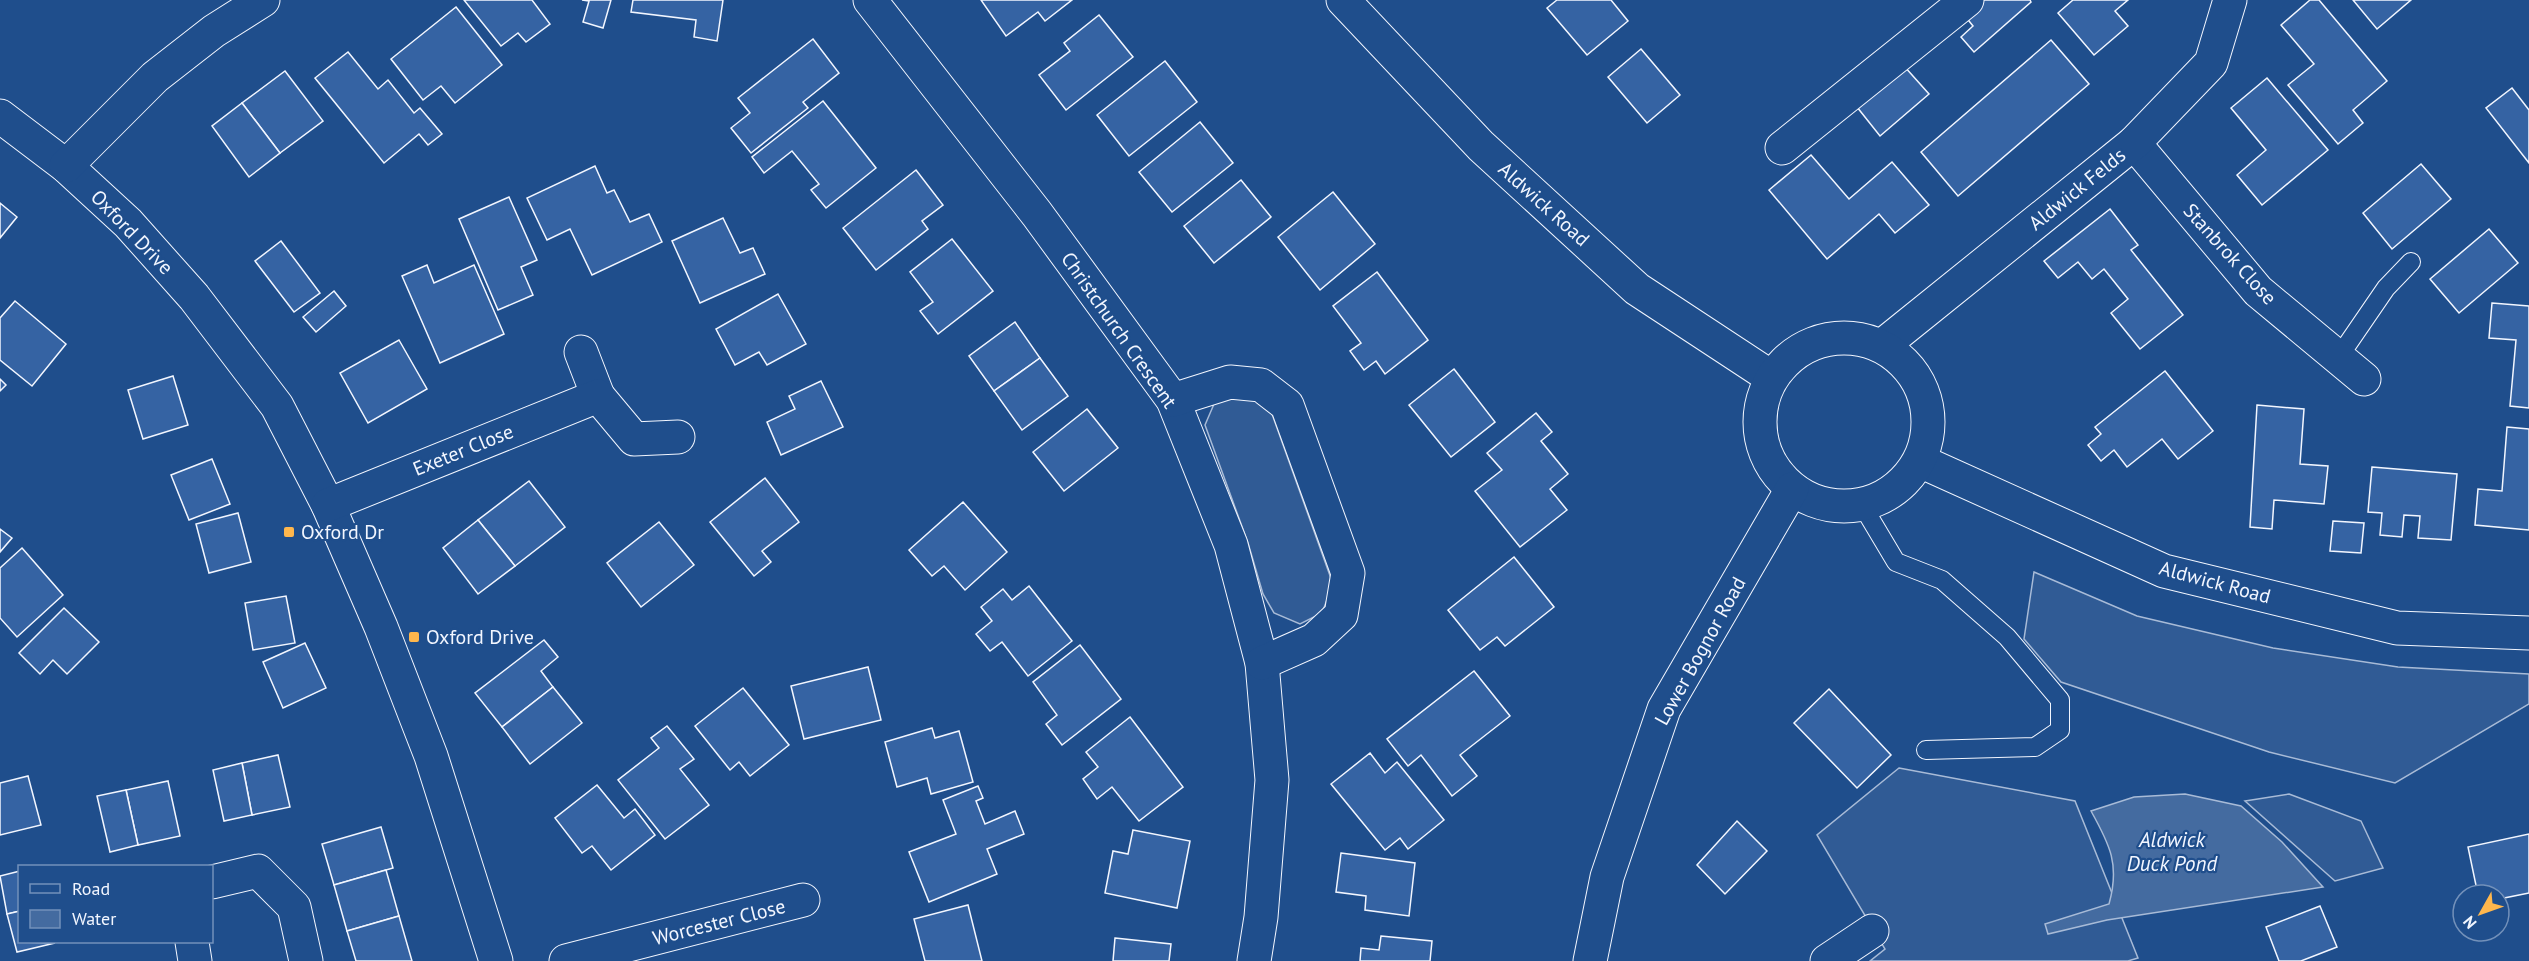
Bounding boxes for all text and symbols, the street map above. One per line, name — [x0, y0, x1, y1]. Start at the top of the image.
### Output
street label: Aldwick Felds — [2023, 142, 2131, 236]
street label: Aldwick Road — [1493, 156, 1595, 252]
street label: Oxford Drive — [85, 184, 179, 280]
street label: Stanbrok Close — [2178, 198, 2282, 310]
street label: Christchurch Crescent — [1055, 247, 1183, 414]
street label: Exeter Close — [409, 418, 517, 482]
place label: Oxford Dr — [301, 519, 384, 545]
marker: Oxford Dr — [282, 525, 296, 539]
street label: Aldwick Road — [2157, 555, 2273, 609]
street label: Lower Bognor Road — [1648, 572, 1752, 730]
place label: Oxford Drive — [426, 624, 534, 650]
marker: Oxford Drive — [407, 630, 421, 644]
water label: Aldwick Duck Pond — [2127, 826, 2218, 877]
legend — [18, 865, 213, 943]
text: Road — [72, 877, 110, 900]
north arrow — [2451, 883, 2511, 943]
street label: Worcester Close — [650, 893, 788, 951]
text: Water — [72, 907, 116, 930]
text: N — [2458, 912, 2481, 933]

